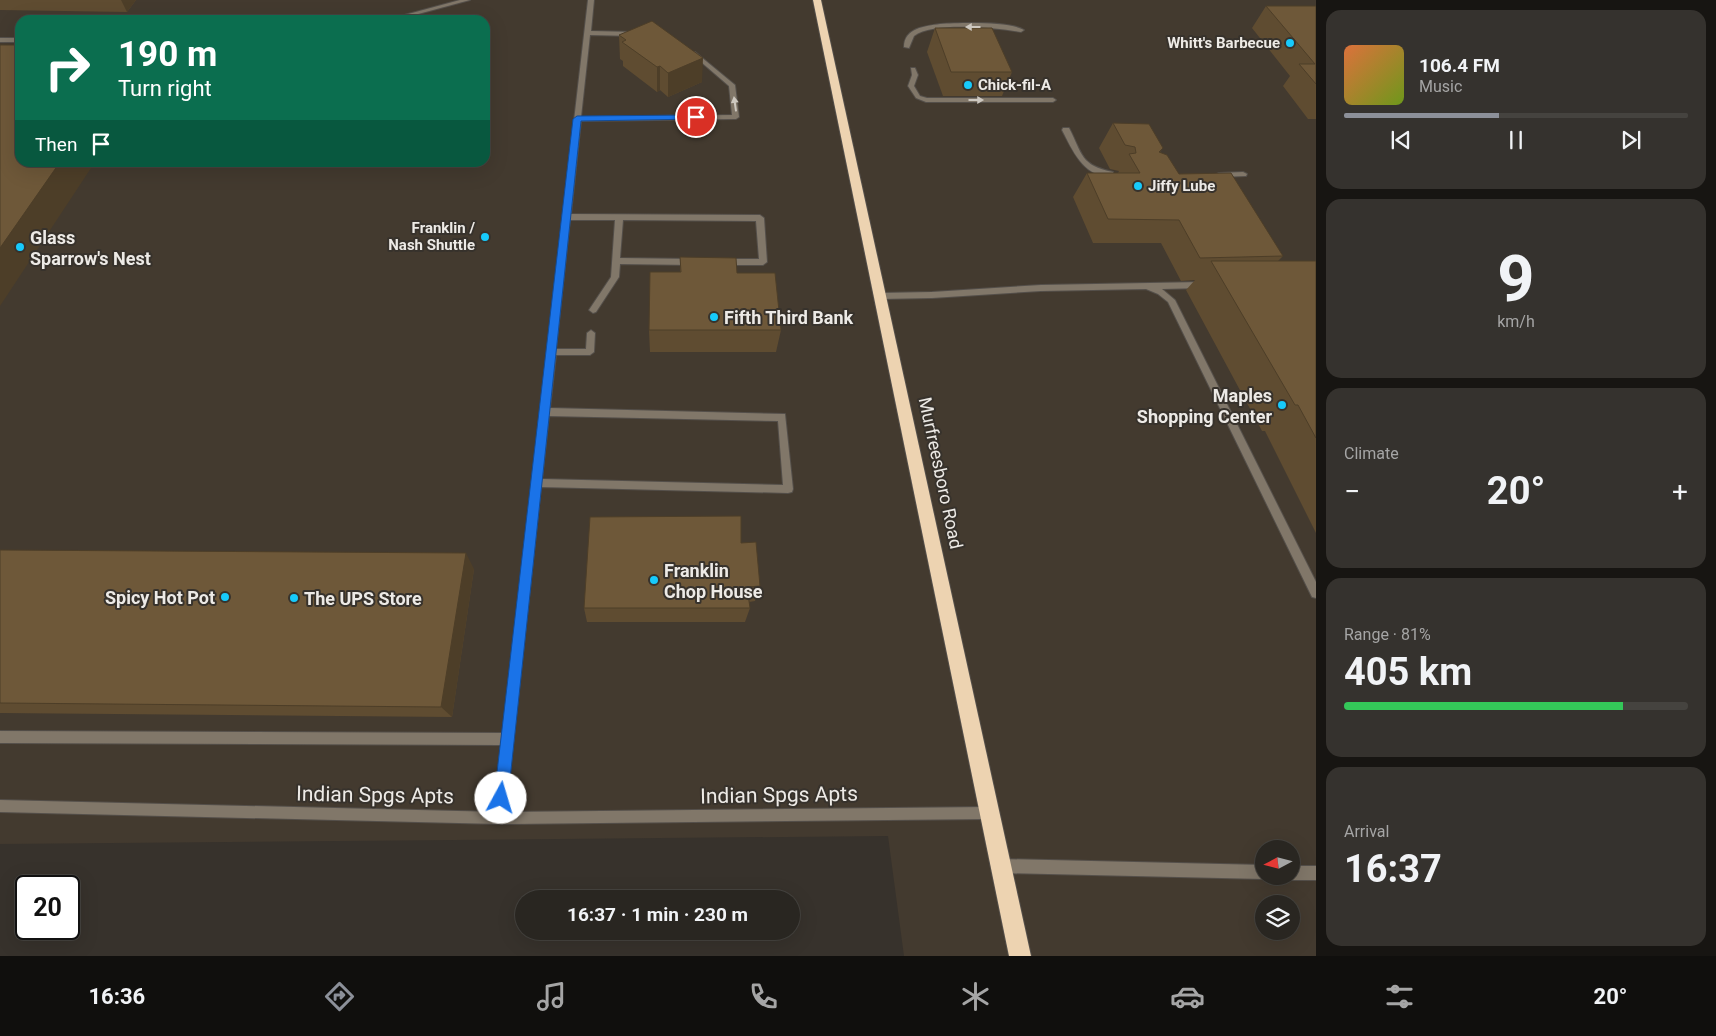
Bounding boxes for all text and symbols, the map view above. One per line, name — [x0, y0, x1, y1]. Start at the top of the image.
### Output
one-way arrow — [965, 23, 981, 31]
text: 190 m — [118, 34, 217, 75]
place label: Whitt's Barbecue — [1167, 34, 1280, 52]
icon: right — [35, 35, 100, 100]
marker: Whitt's Barbecue — [1284, 37, 1296, 49]
text: 106.4 FM — [1419, 54, 1500, 77]
text: Turn right — [118, 76, 212, 101]
place label: Chick-fil-A — [978, 76, 1052, 94]
text: Music — [1419, 77, 1462, 96]
marker: Chick-fil-A — [962, 79, 974, 91]
pin — [675, 96, 717, 138]
one-way arrow — [730, 96, 738, 112]
one-way arrow — [968, 96, 984, 104]
icon: arrive — [682, 103, 710, 131]
icon: previous — [1387, 126, 1415, 154]
icon: pause — [1502, 126, 1530, 154]
icon: next — [1617, 126, 1645, 154]
icon: arrive — [87, 130, 115, 158]
text: Then — [35, 133, 77, 156]
place label: Jiffy Lube — [1148, 177, 1215, 195]
marker: Jiffy Lube — [1132, 180, 1144, 192]
place label: Franklin / Nash Shuttle — [388, 219, 475, 254]
place label: Glass Sparrow's Nest — [30, 227, 151, 269]
marker: Franklin / Nash Shuttle — [479, 231, 491, 243]
marker: Glass Sparrow's Nest — [14, 241, 26, 253]
text: 9 — [1497, 241, 1535, 317]
place label: Fifth Third Bank — [724, 307, 854, 328]
marker: Fifth Third Bank — [708, 311, 720, 323]
text: km/h — [1497, 312, 1535, 331]
place label: Maples Shopping Center — [1137, 385, 1272, 427]
street label: Murfreesboro Road — [915, 395, 967, 551]
marker: Maples Shopping Center — [1276, 399, 1288, 411]
text: Climate — [1344, 444, 1399, 463]
text: 20° — [1487, 469, 1545, 513]
text: − — [1344, 475, 1360, 508]
text: + — [1672, 475, 1688, 508]
place label: Franklin Chop House — [664, 560, 763, 602]
marker: Franklin Chop House — [648, 574, 660, 586]
place label: Spicy Hot Pot — [105, 587, 215, 608]
place label: The UPS Store — [304, 588, 422, 609]
marker: Spicy Hot Pot — [219, 591, 231, 603]
marker: The UPS Store — [288, 592, 300, 604]
text: Range · 81% — [1344, 625, 1431, 644]
text: 405 km — [1344, 650, 1472, 694]
position arrow — [474, 771, 526, 823]
street label: Indian Spgs Apts — [296, 782, 454, 808]
street label: Indian Spgs Apts — [700, 782, 858, 808]
text: Arrival — [1344, 822, 1389, 841]
north arrow — [1255, 840, 1300, 885]
map controls — [1255, 840, 1300, 940]
text: 16:37 — [1344, 847, 1442, 891]
speed limit sign: 20 — [15, 875, 80, 940]
button: layers — [1255, 895, 1300, 940]
text: 16:37 · 1 min · 230 m — [567, 903, 748, 926]
icon: directions — [322, 979, 357, 1014]
icon: music — [534, 979, 569, 1014]
icon: phone — [746, 979, 781, 1014]
icon: climate — [958, 979, 993, 1014]
icon: car — [1170, 979, 1205, 1014]
icon: filters — [1382, 979, 1417, 1014]
text: 16:36 — [88, 984, 145, 1009]
text: 20° — [1594, 984, 1627, 1009]

